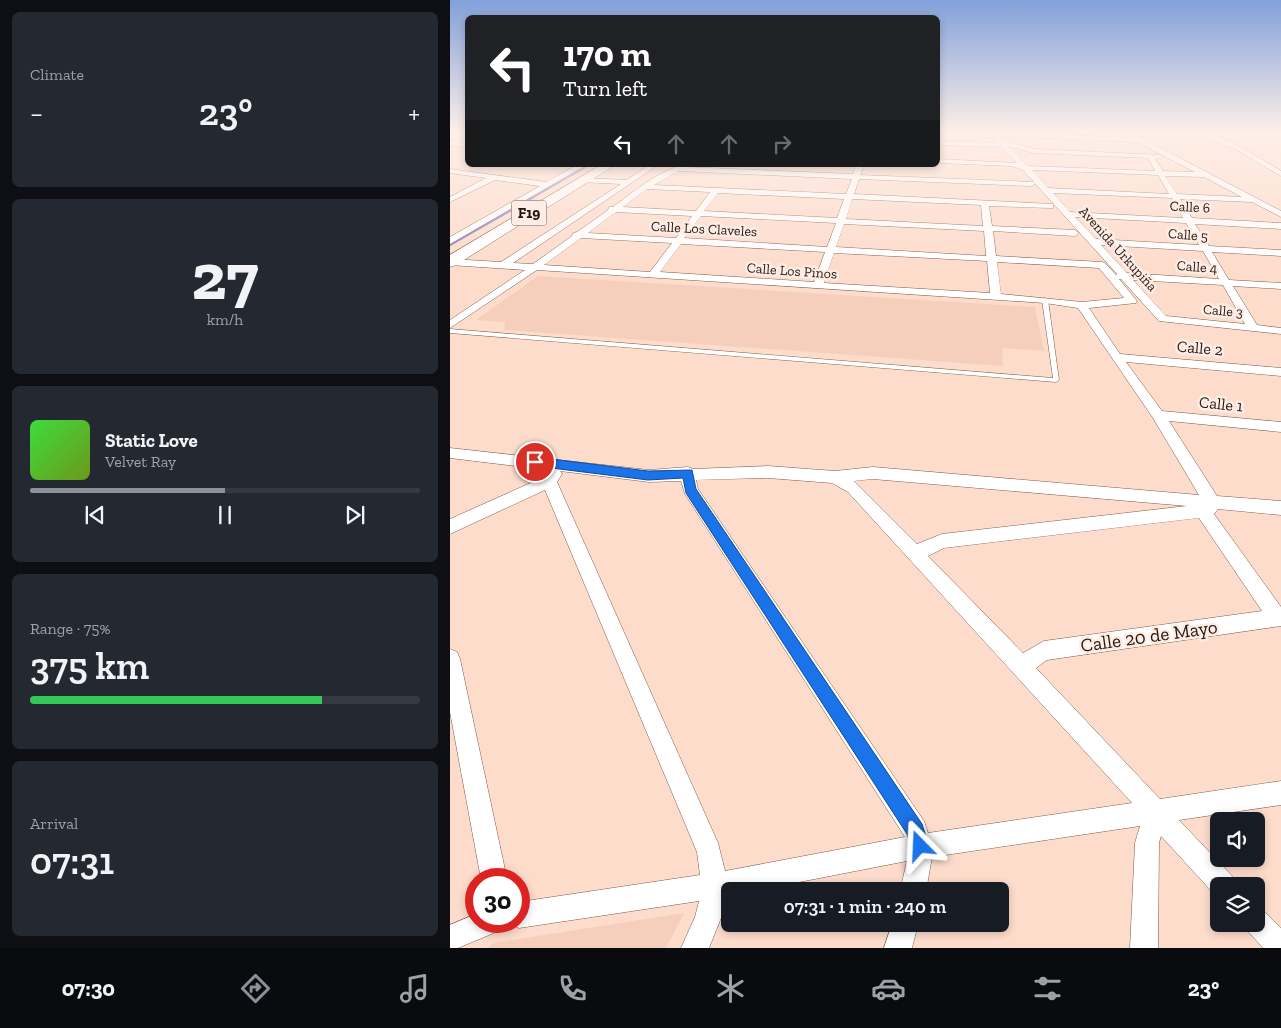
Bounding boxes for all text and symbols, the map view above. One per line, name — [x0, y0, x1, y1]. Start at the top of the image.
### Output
text: 170 m — [563, 33, 651, 75]
icon: left — [480, 35, 545, 100]
text: Climate — [30, 65, 84, 84]
text: Turn left — [563, 75, 647, 102]
text: 23° — [199, 89, 253, 135]
text: − — [30, 97, 43, 130]
text: + — [408, 97, 420, 130]
icon: left — [609, 130, 637, 158]
icon: ahead — [662, 130, 690, 158]
icon: ahead — [715, 130, 743, 158]
icon: right — [768, 130, 796, 158]
street label: Calle 6 — [1169, 197, 1211, 217]
road number: F19 — [512, 200, 546, 226]
street label: Avenida Urkupiña — [1075, 203, 1161, 295]
street label: Calle Los Claveles — [650, 218, 758, 240]
street label: Calle 5 — [1167, 225, 1209, 245]
text: 27 — [191, 238, 259, 316]
street label: Calle 4 — [1176, 257, 1218, 277]
street label: Calle Los Pinos — [746, 259, 838, 283]
street label: Calle 3 — [1202, 301, 1244, 321]
text: km/h — [207, 310, 243, 329]
street label: Calle 2 — [1176, 337, 1224, 359]
street label: Calle 1 — [1198, 392, 1244, 416]
text: Static Love — [105, 429, 198, 452]
pin — [514, 441, 556, 483]
icon: arrive — [521, 448, 549, 476]
text: Velvet Ray — [105, 452, 176, 471]
icon: previous — [81, 501, 109, 529]
icon: pause — [211, 501, 239, 529]
icon: next — [341, 501, 369, 529]
street label: Calle 20 de Mayo — [1079, 615, 1219, 657]
text: Range · 75% — [30, 619, 111, 638]
text: 375 km — [30, 643, 149, 689]
map controls — [1210, 812, 1265, 932]
button: sound — [1210, 812, 1265, 867]
text: Arrival — [30, 814, 78, 833]
position arrow — [893, 819, 945, 871]
text: 07:31 — [30, 838, 114, 884]
speed limit sign: 30 — [465, 868, 530, 933]
button: layers — [1210, 877, 1265, 932]
text: 07:31 · 1 min · 240 m — [784, 895, 946, 918]
icon: directions — [238, 971, 273, 1006]
icon: music — [397, 971, 432, 1006]
icon: phone — [555, 971, 590, 1006]
icon: climate — [713, 971, 748, 1006]
icon: car — [871, 971, 906, 1006]
icon: filters — [1030, 971, 1065, 1006]
text: 07:30 — [62, 975, 115, 1002]
text: 23° — [1188, 975, 1219, 1002]

